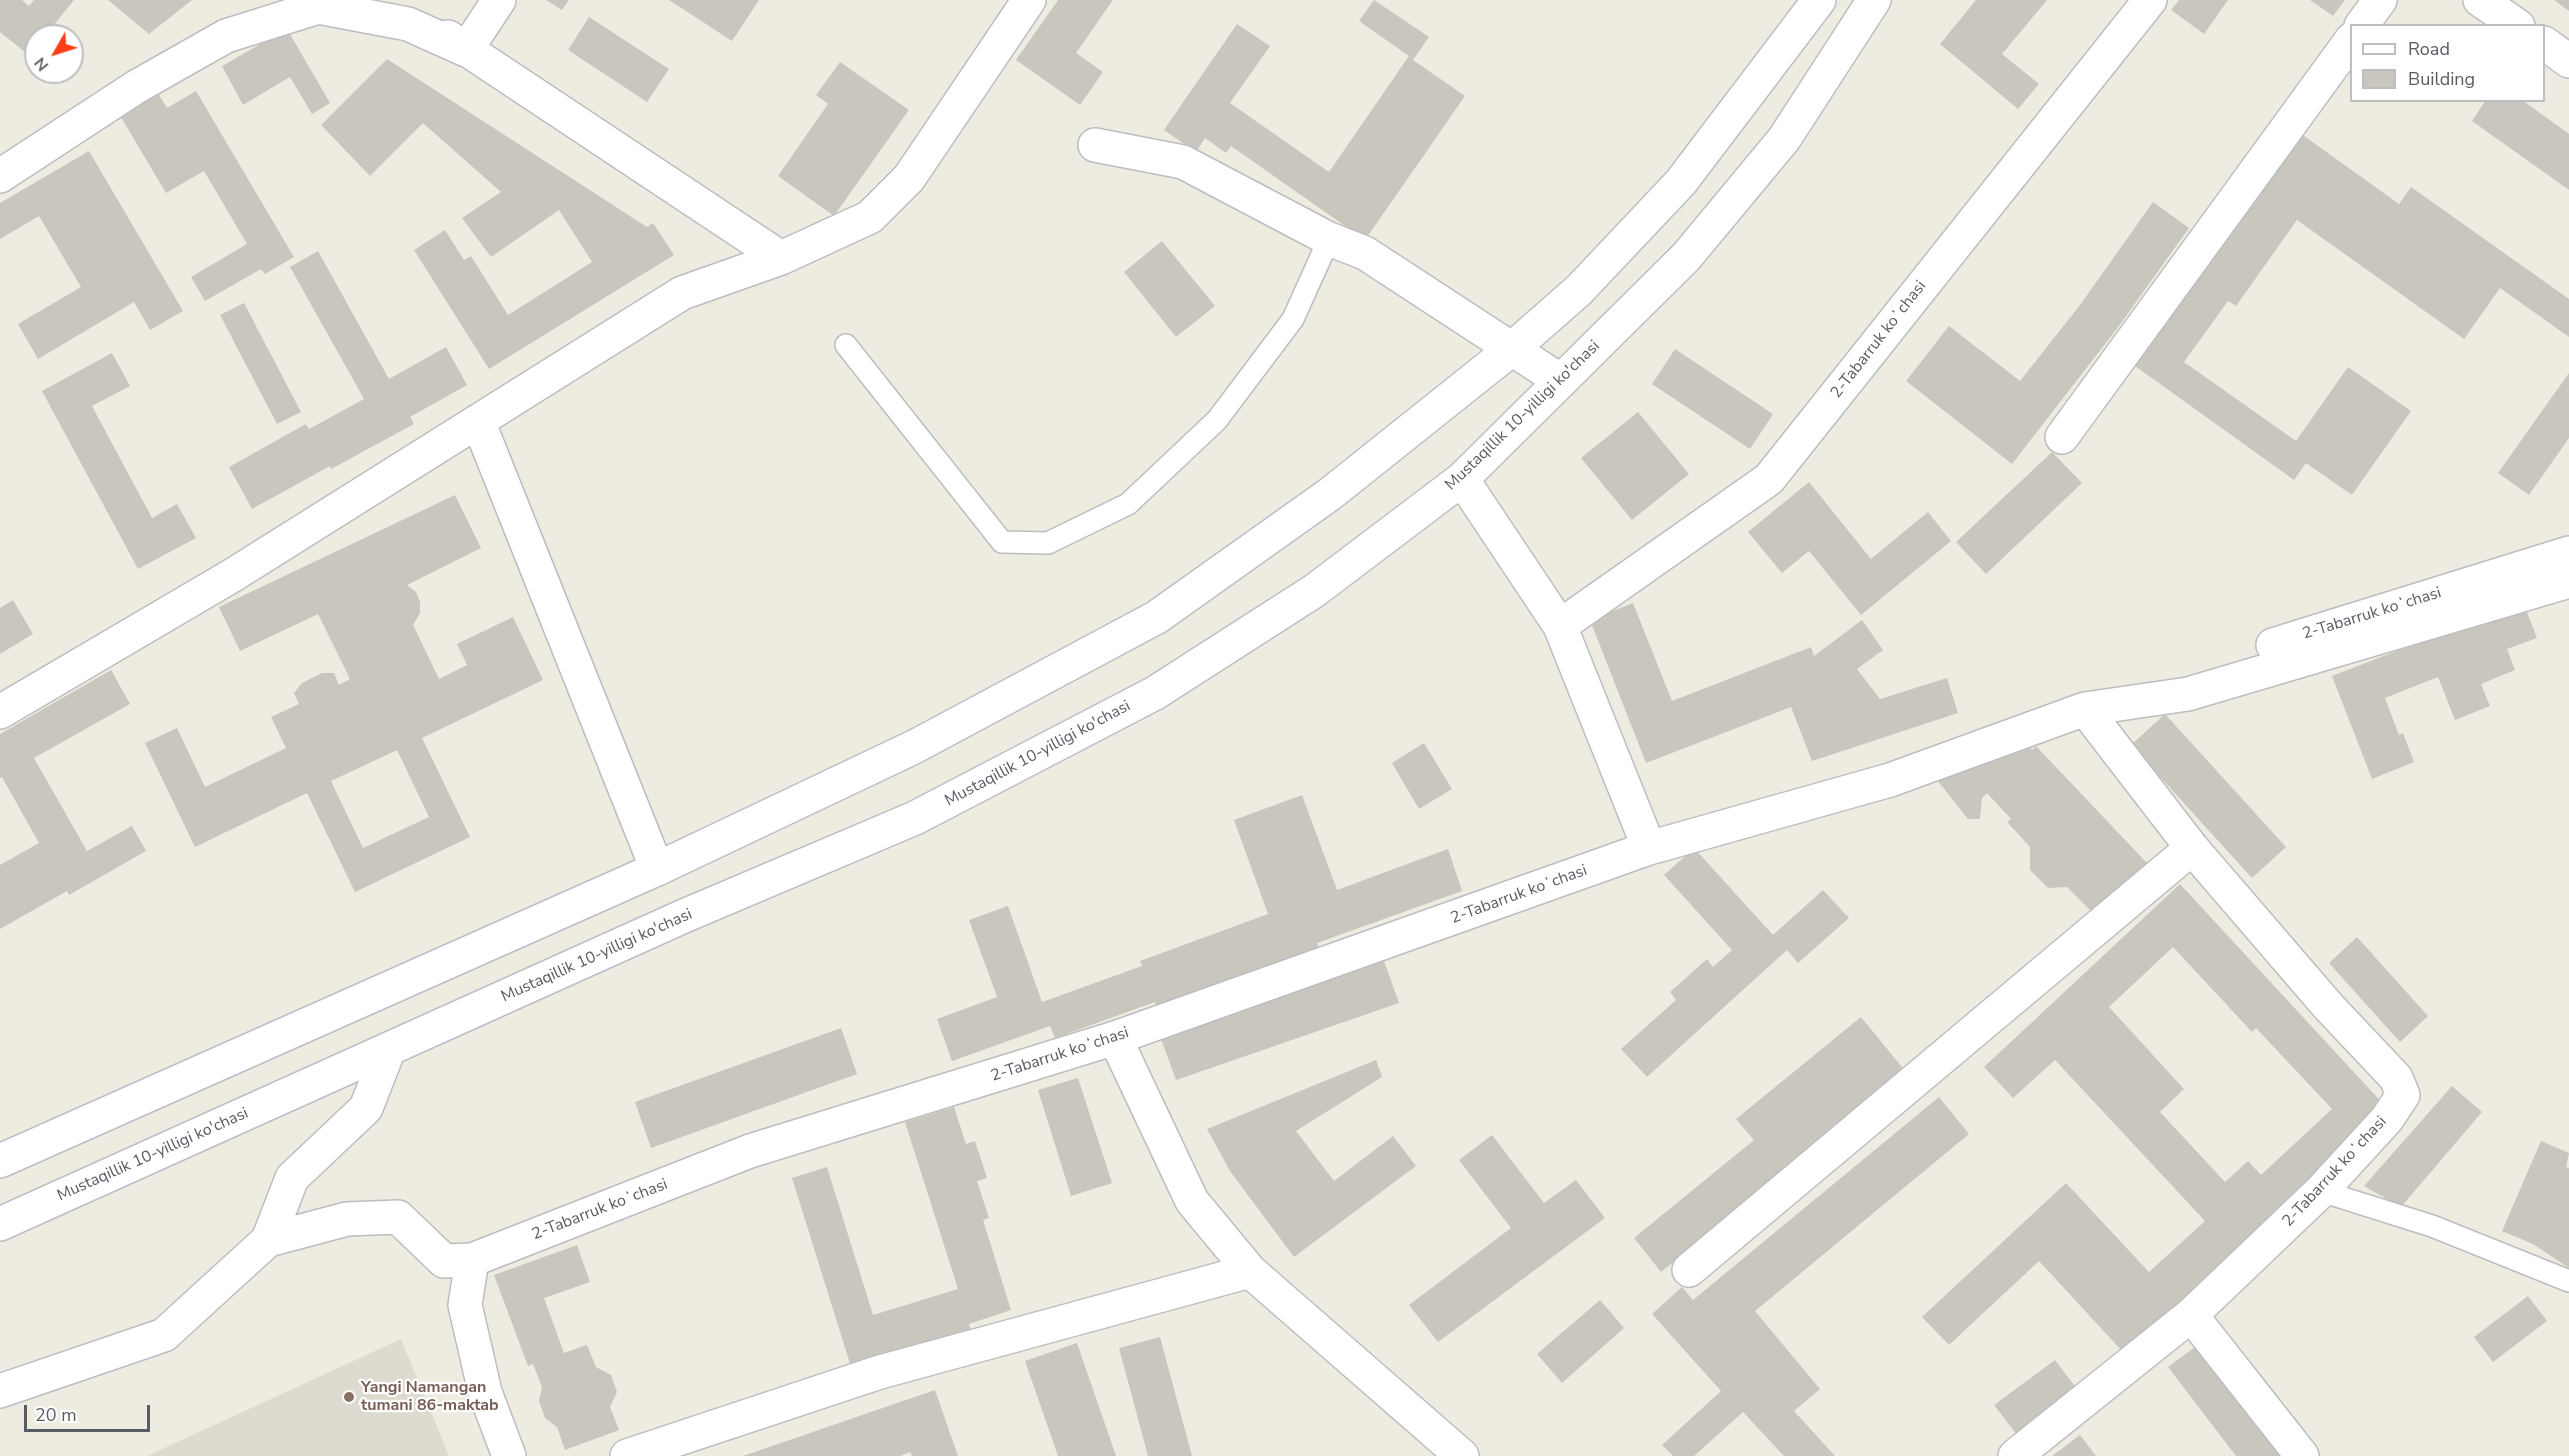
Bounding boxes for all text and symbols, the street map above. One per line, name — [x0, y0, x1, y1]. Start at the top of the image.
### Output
north arrow — [24, 24, 84, 84]
legend — [2350, 24, 2545, 102]
text: Road — [2408, 37, 2450, 61]
text: N — [29, 52, 54, 76]
text: Building — [2408, 67, 2475, 91]
street label: 2-Tabarruk koʻchasi — [1827, 277, 1931, 403]
street label: Mustaqillik 10-yilligi ko'chasi — [1442, 337, 1604, 495]
street label: 2-Tabarruk koʻchasi — [2300, 584, 2444, 644]
street label: Mustaqillik 10-yilligi ko'chasi — [942, 697, 1134, 811]
street label: 2-Tabarruk koʻchasi — [1448, 861, 1590, 929]
street label: Mustaqillik 10-yilligi ko'chasi — [498, 905, 696, 1007]
street label: 2-Tabarruk koʻchasi — [989, 1024, 1131, 1086]
street label: Mustaqillik 10-yilligi ko'chasi — [54, 1104, 252, 1206]
street label: 2-Tabarruk koʻchasi — [2279, 1113, 2391, 1231]
street label: 2-Tabarruk koʻchasi — [529, 1175, 671, 1245]
place label: Yangi Namangan tumani 86-maktab — [361, 1378, 499, 1416]
marker: Yangi Namangan tumani 86-maktab — [342, 1390, 356, 1404]
scale bar — [27, 1393, 153, 1431]
text: 20 m — [35, 1403, 77, 1427]

